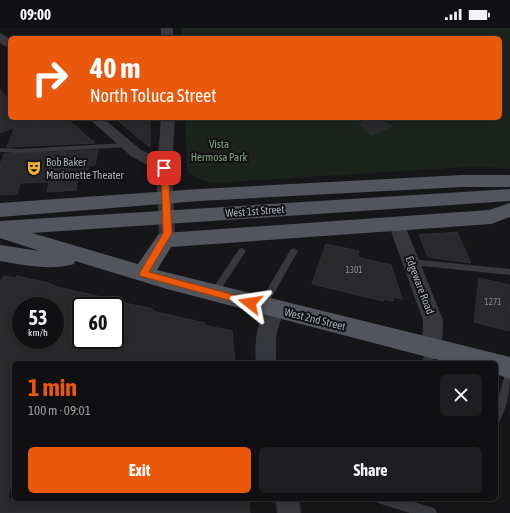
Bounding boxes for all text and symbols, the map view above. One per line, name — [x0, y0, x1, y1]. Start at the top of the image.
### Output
text: 09:00 — [20, 6, 51, 23]
icon: right — [24, 52, 76, 104]
text: 40 m — [90, 52, 140, 84]
text: North Toluca Street — [90, 85, 216, 106]
park label: Vista Hermosa Park — [191, 138, 247, 163]
pin — [147, 151, 181, 185]
place label: Bob Baker Marionette Theater — [46, 156, 125, 181]
icon: arrive — [153, 157, 175, 179]
theatre icon: Bob Baker Marionette Theater — [25, 159, 43, 177]
street label: West 1st Street — [225, 203, 285, 219]
street label: Edgeware Road — [403, 254, 437, 316]
house number: 1301 — [346, 265, 362, 275]
position arrow — [229, 282, 271, 324]
speed limit sign: 60 — [72, 297, 124, 349]
house number: 1271 — [485, 297, 501, 307]
text: 53 — [29, 306, 47, 329]
street label: West 2nd Street — [283, 306, 347, 332]
text: km/h — [28, 327, 48, 338]
text: 1 min — [28, 374, 77, 401]
button: close — [440, 374, 482, 416]
text: 100 m · 09:01 — [28, 403, 91, 418]
button: Exit — [28, 447, 251, 493]
button: Share — [259, 447, 482, 493]

